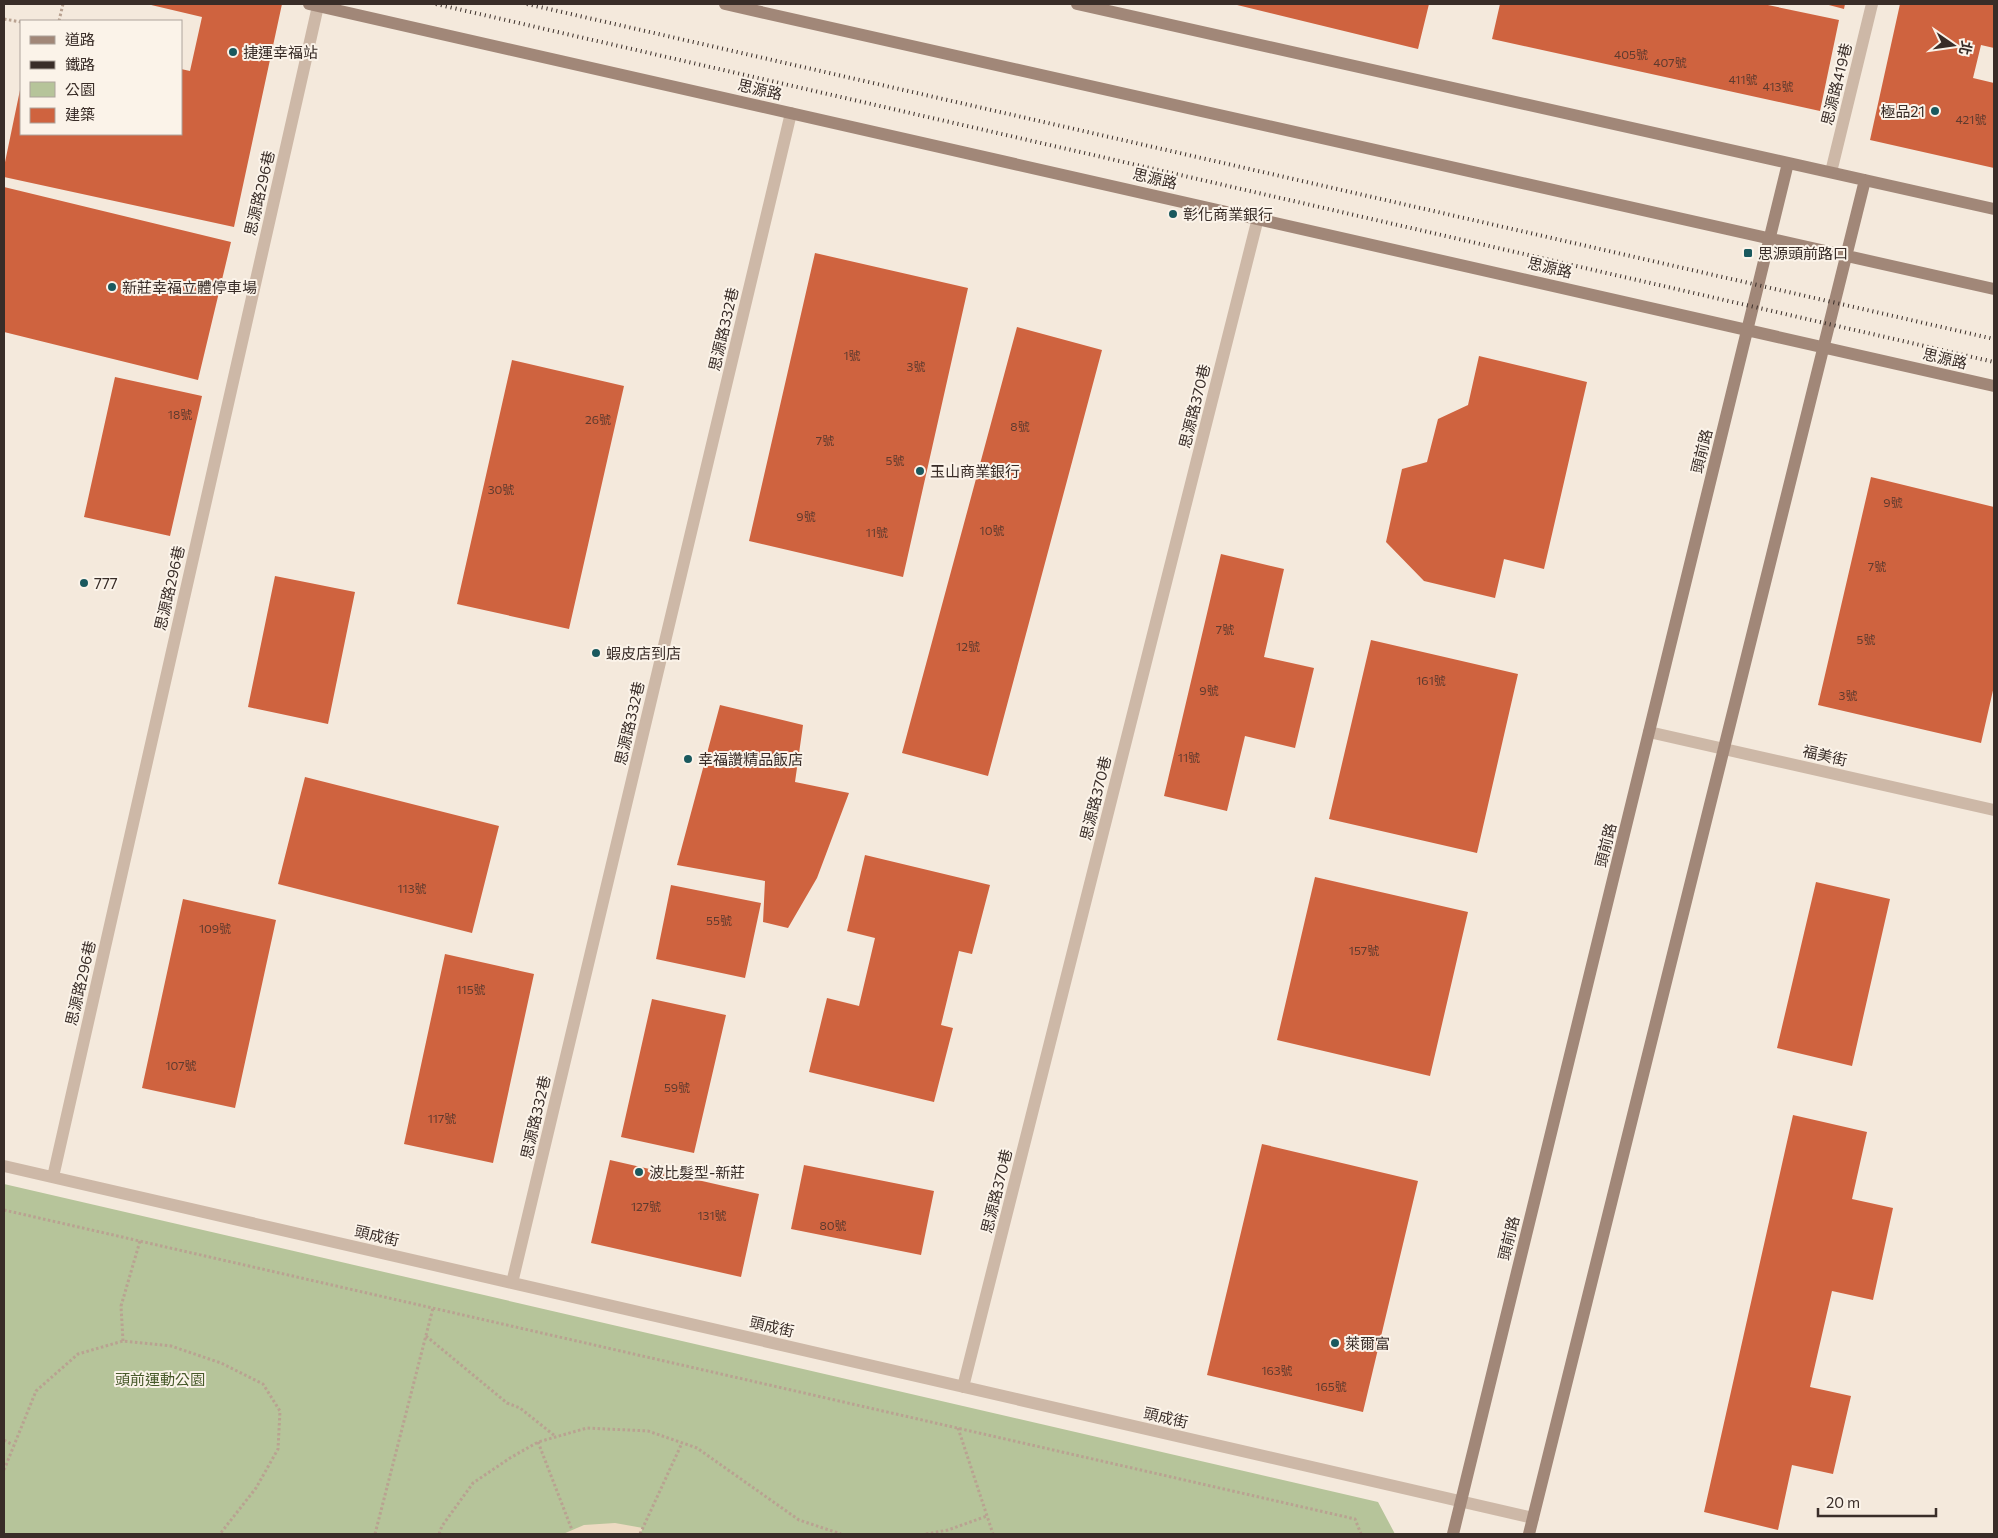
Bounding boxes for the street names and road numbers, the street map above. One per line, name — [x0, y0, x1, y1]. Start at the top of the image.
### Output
street label: 思源路419巷 — [1817, 41, 1855, 127]
street label: 思源路 — [736, 75, 784, 103]
street label: 思源路296巷 — [241, 149, 277, 237]
street label: 思源路 — [1131, 164, 1179, 192]
street label: 思源路 — [1526, 253, 1574, 281]
street label: 思源路332巷 — [705, 285, 741, 373]
street label: 思源路 — [1921, 344, 1969, 372]
street label: 思源路370巷 — [1175, 362, 1213, 450]
street label: 頭前路 — [1687, 427, 1715, 475]
street label: 思源路296巷 — [151, 544, 187, 632]
street label: 思源路332巷 — [611, 679, 647, 767]
street label: 福美街 — [1801, 741, 1849, 769]
street label: 思源路370巷 — [1076, 754, 1114, 842]
street label: 頭前路 — [1591, 821, 1619, 869]
street label: 思源路296巷 — [62, 939, 98, 1027]
street label: 思源路332巷 — [517, 1073, 553, 1161]
street label: 思源路370巷 — [977, 1147, 1015, 1235]
street label: 頭前路 — [1494, 1214, 1522, 1262]
street label: 頭成街 — [353, 1221, 401, 1249]
street label: 頭成街 — [748, 1312, 796, 1340]
street label: 頭成街 — [1142, 1403, 1190, 1431]

